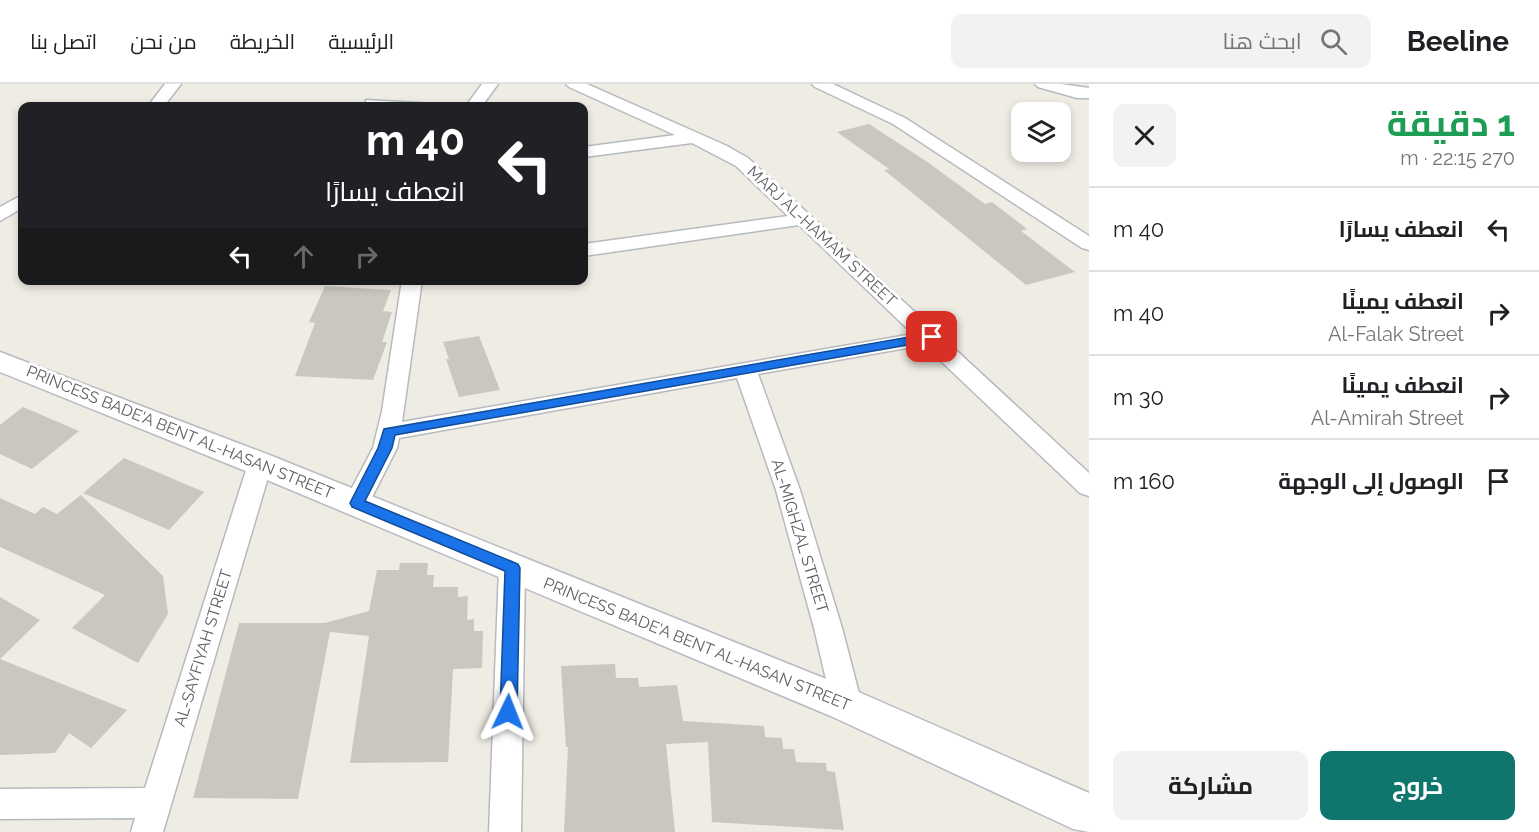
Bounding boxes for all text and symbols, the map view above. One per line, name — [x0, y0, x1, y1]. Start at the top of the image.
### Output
search box — [951, 14, 1371, 68]
icon: search — [1317, 25, 1350, 58]
text: Beeline — [1407, 25, 1509, 58]
text: ابحث هنا — [1223, 28, 1302, 54]
text: اتصل بنا — [30, 29, 97, 54]
text: من نحن — [130, 29, 197, 54]
text: الخريطة — [230, 29, 295, 54]
text: الرئيسية — [328, 29, 394, 54]
map controls — [1011, 102, 1071, 162]
button: layers — [1011, 102, 1071, 162]
text: 1 دقيقة — [1387, 102, 1515, 144]
button: close — [1113, 104, 1176, 167]
text: 40 m — [366, 116, 465, 165]
icon: left — [486, 126, 564, 204]
text: 270 m · 22:15 — [1400, 146, 1515, 170]
street label: MARJ AL-HAMAM STREET — [743, 162, 901, 310]
text: انعطف يسارًا — [325, 176, 465, 207]
icon: left — [1482, 213, 1515, 246]
text: 40 m — [1113, 216, 1164, 242]
text: انعطف يسارًا — [1339, 216, 1464, 242]
icon: left — [224, 240, 257, 273]
icon: ahead — [287, 240, 320, 273]
icon: right — [350, 240, 383, 273]
text: انعطف يمينًا — [1341, 288, 1464, 314]
icon: right — [1482, 297, 1515, 330]
text: 40 m — [1113, 300, 1164, 326]
pin — [906, 311, 957, 362]
icon: arrive — [915, 320, 948, 353]
text: Al-Falak Street — [1328, 322, 1464, 346]
street label: PRINCESS BADE'A BENT AL-HASAN STREET — [24, 361, 337, 503]
text: انعطف يمينًا — [1341, 372, 1464, 398]
icon: right — [1482, 381, 1515, 414]
text: 30 m — [1113, 384, 1164, 410]
text: Al-Amirah Street — [1311, 406, 1464, 430]
street label: AL-MIGHZAL STREET — [768, 457, 833, 616]
icon: arrive — [1482, 465, 1515, 498]
text: 160 m — [1113, 468, 1175, 494]
text: الوصول إلى الوجهة — [1278, 468, 1464, 494]
street label: AL-SAYFIYAH STREET — [170, 567, 236, 729]
street label: PRINCESS BADE'A BENT AL-HASAN STREET — [541, 573, 854, 715]
position arrow — [476, 680, 540, 744]
button: مشاركة — [1113, 751, 1308, 820]
button: خروج — [1320, 751, 1515, 820]

